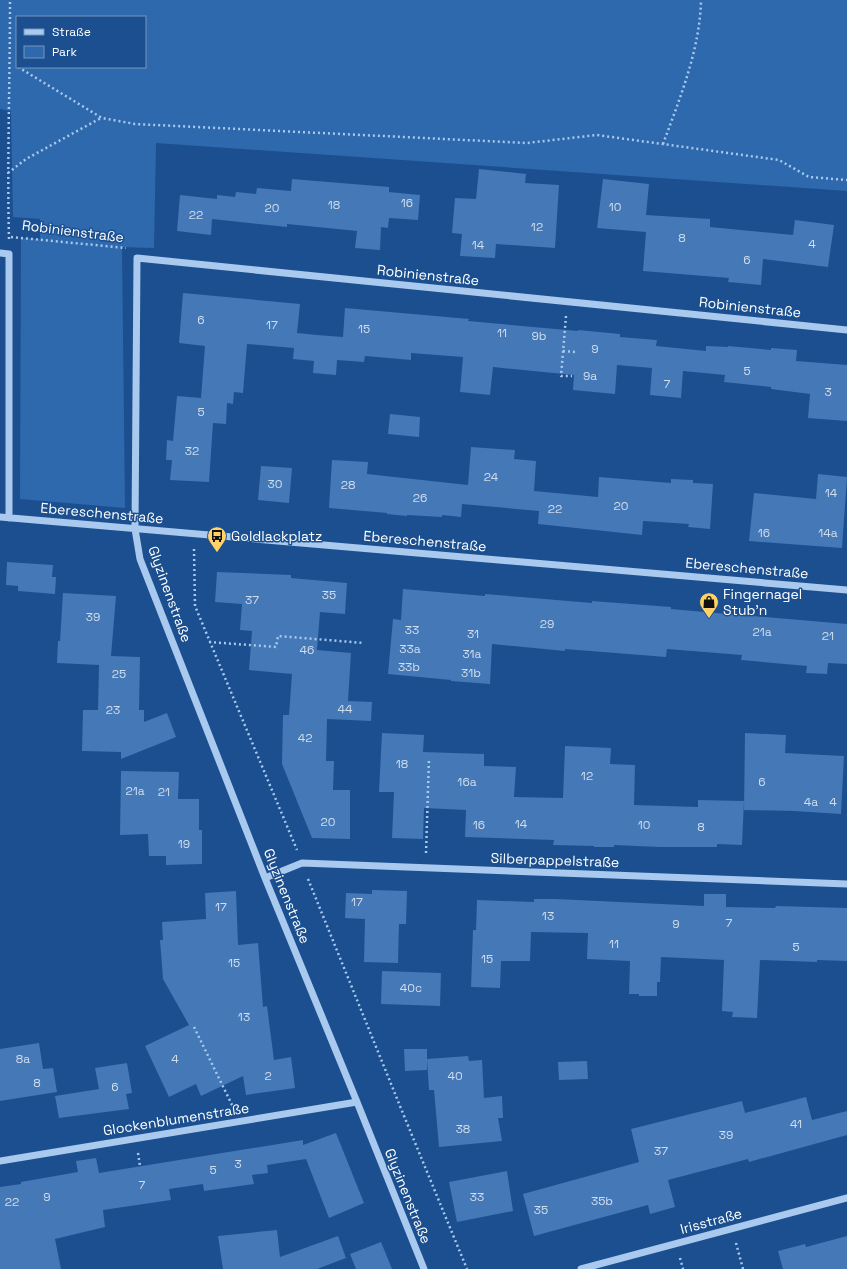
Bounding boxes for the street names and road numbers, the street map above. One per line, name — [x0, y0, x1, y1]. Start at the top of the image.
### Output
street label: Robinienstraße — [21, 216, 125, 246]
street label: Robinienstraße — [376, 261, 480, 289]
street label: Robinienstraße — [698, 293, 802, 321]
street label: Ebereschenstraße — [40, 499, 164, 527]
street label: Ebereschenstraße — [363, 527, 487, 555]
street label: Glyzinenstraße — [144, 543, 196, 645]
street label: Ebereschenstraße — [685, 554, 809, 582]
street label: Glyzinenstraße — [260, 846, 314, 946]
street label: Silberpappelstraße — [490, 849, 620, 871]
street label: Glockenblumenstraße — [102, 1099, 250, 1139]
street label: Glyzinenstraße — [381, 1146, 435, 1246]
street label: Irisstraße — [678, 1204, 744, 1238]

